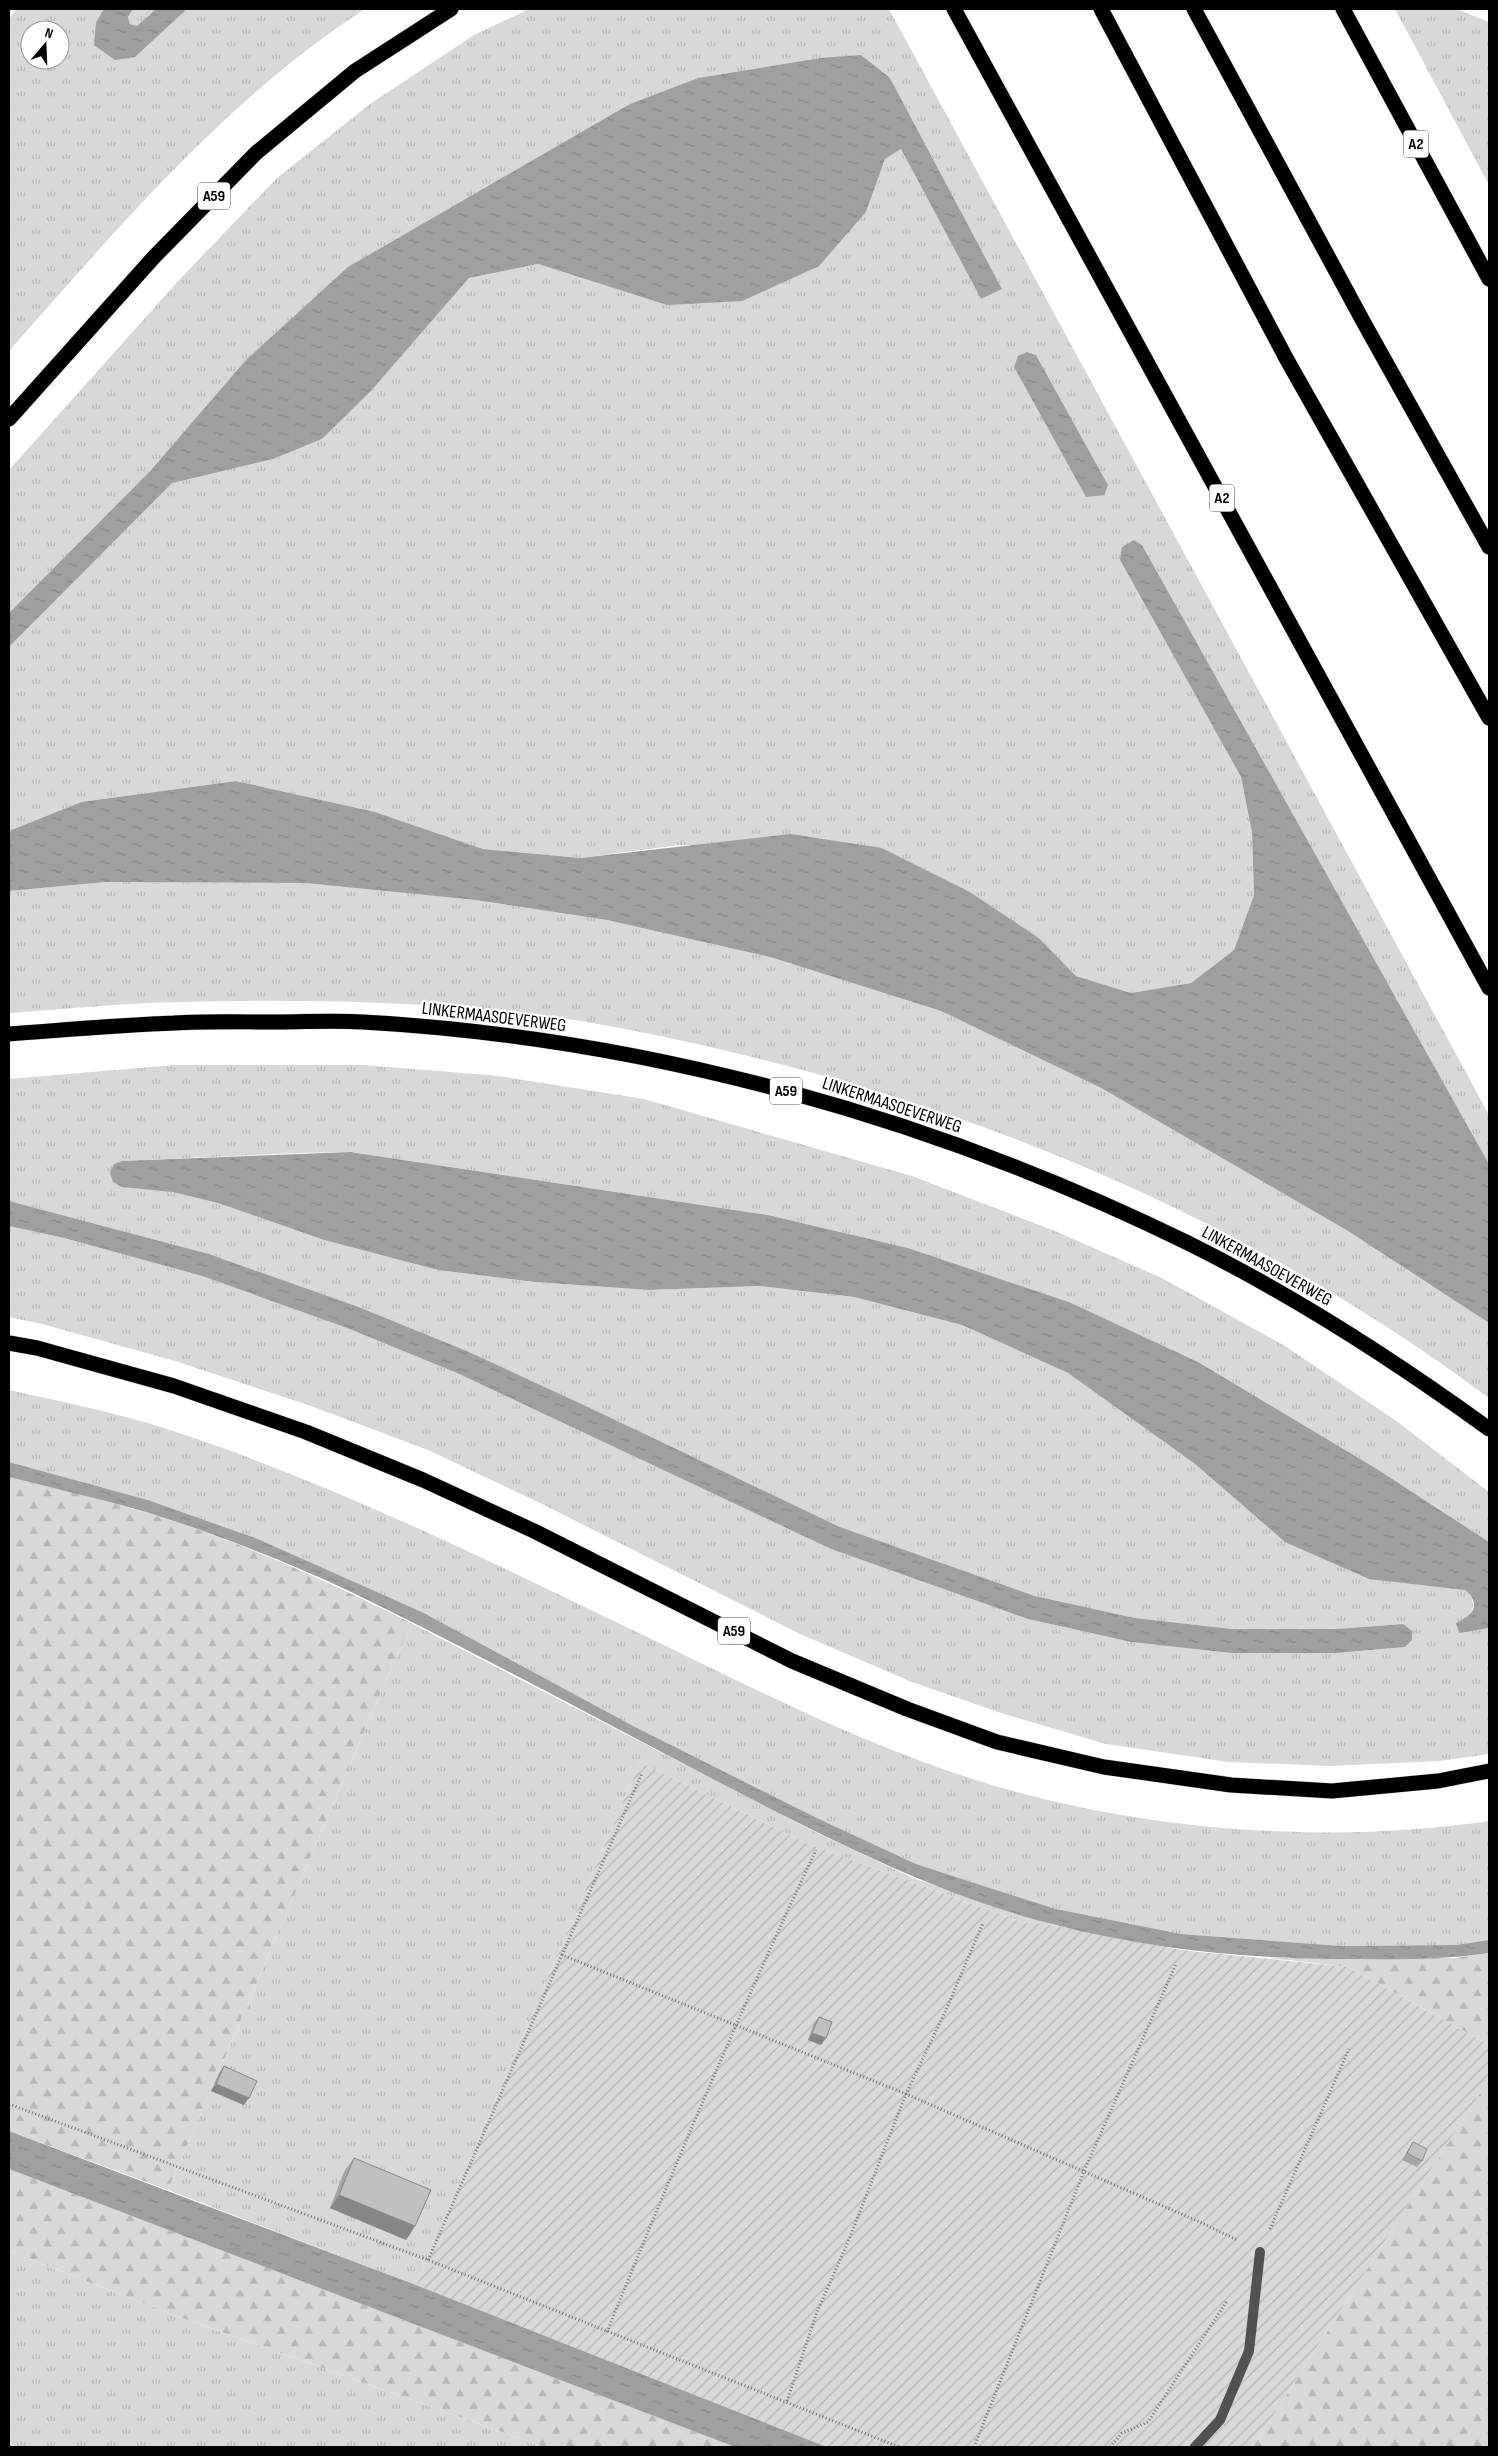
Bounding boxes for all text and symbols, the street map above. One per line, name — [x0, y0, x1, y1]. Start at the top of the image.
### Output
north arrow — [20, 20, 70, 70]
text: N — [43, 24, 55, 42]
road number: A2 — [1404, 130, 1428, 158]
road number: A59 — [198, 182, 230, 210]
road number: A2 — [1210, 484, 1234, 512]
street label: LINKERMAASOEVERWEG — [421, 998, 567, 1036]
street label: LINKERMAASOEVERWEG — [820, 1073, 964, 1137]
road number: A59 — [770, 1078, 802, 1104]
street label: LINKERMAASOEVERWEG — [1198, 1222, 1336, 1310]
road number: A59 — [718, 1618, 750, 1644]

